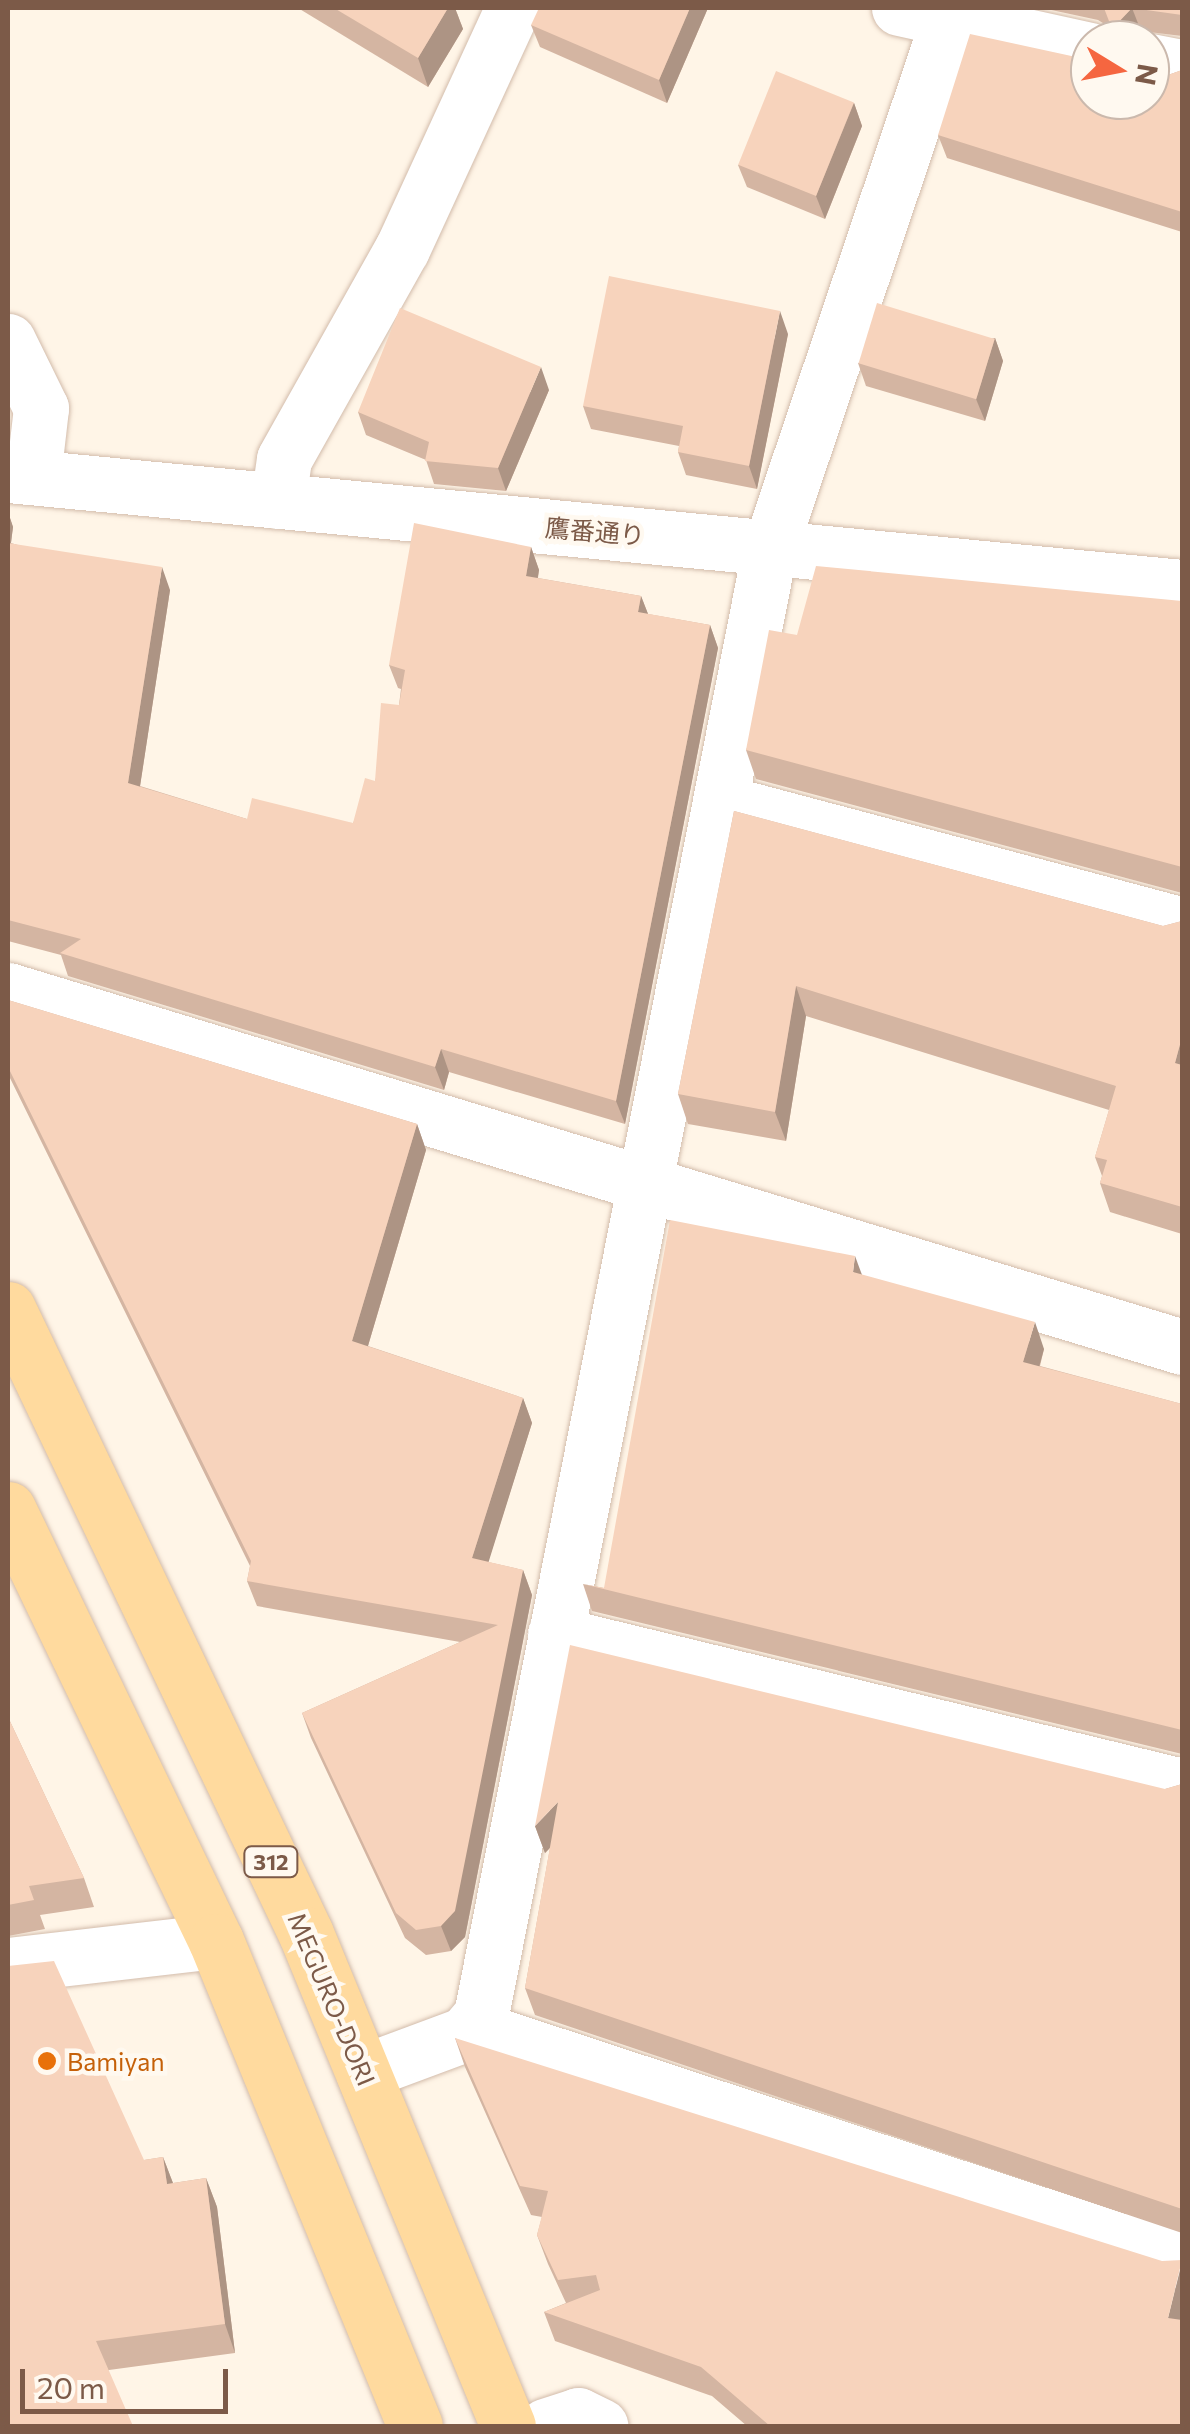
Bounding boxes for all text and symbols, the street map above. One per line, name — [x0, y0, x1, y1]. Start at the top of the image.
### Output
north arrow — [1070, 20, 1170, 120]
text: N — [1129, 62, 1166, 88]
street label: 鷹番通り — [544, 512, 646, 550]
road number: 312 — [241, 1845, 301, 1879]
street label: MEGURO-DORI — [282, 1908, 382, 2090]
place label: Bamiyan — [67, 2046, 165, 2076]
marker: Bamiyan — [36, 2050, 58, 2072]
scale bar — [25, 2349, 232, 2411]
text: 20 m — [37, 2368, 105, 2405]

